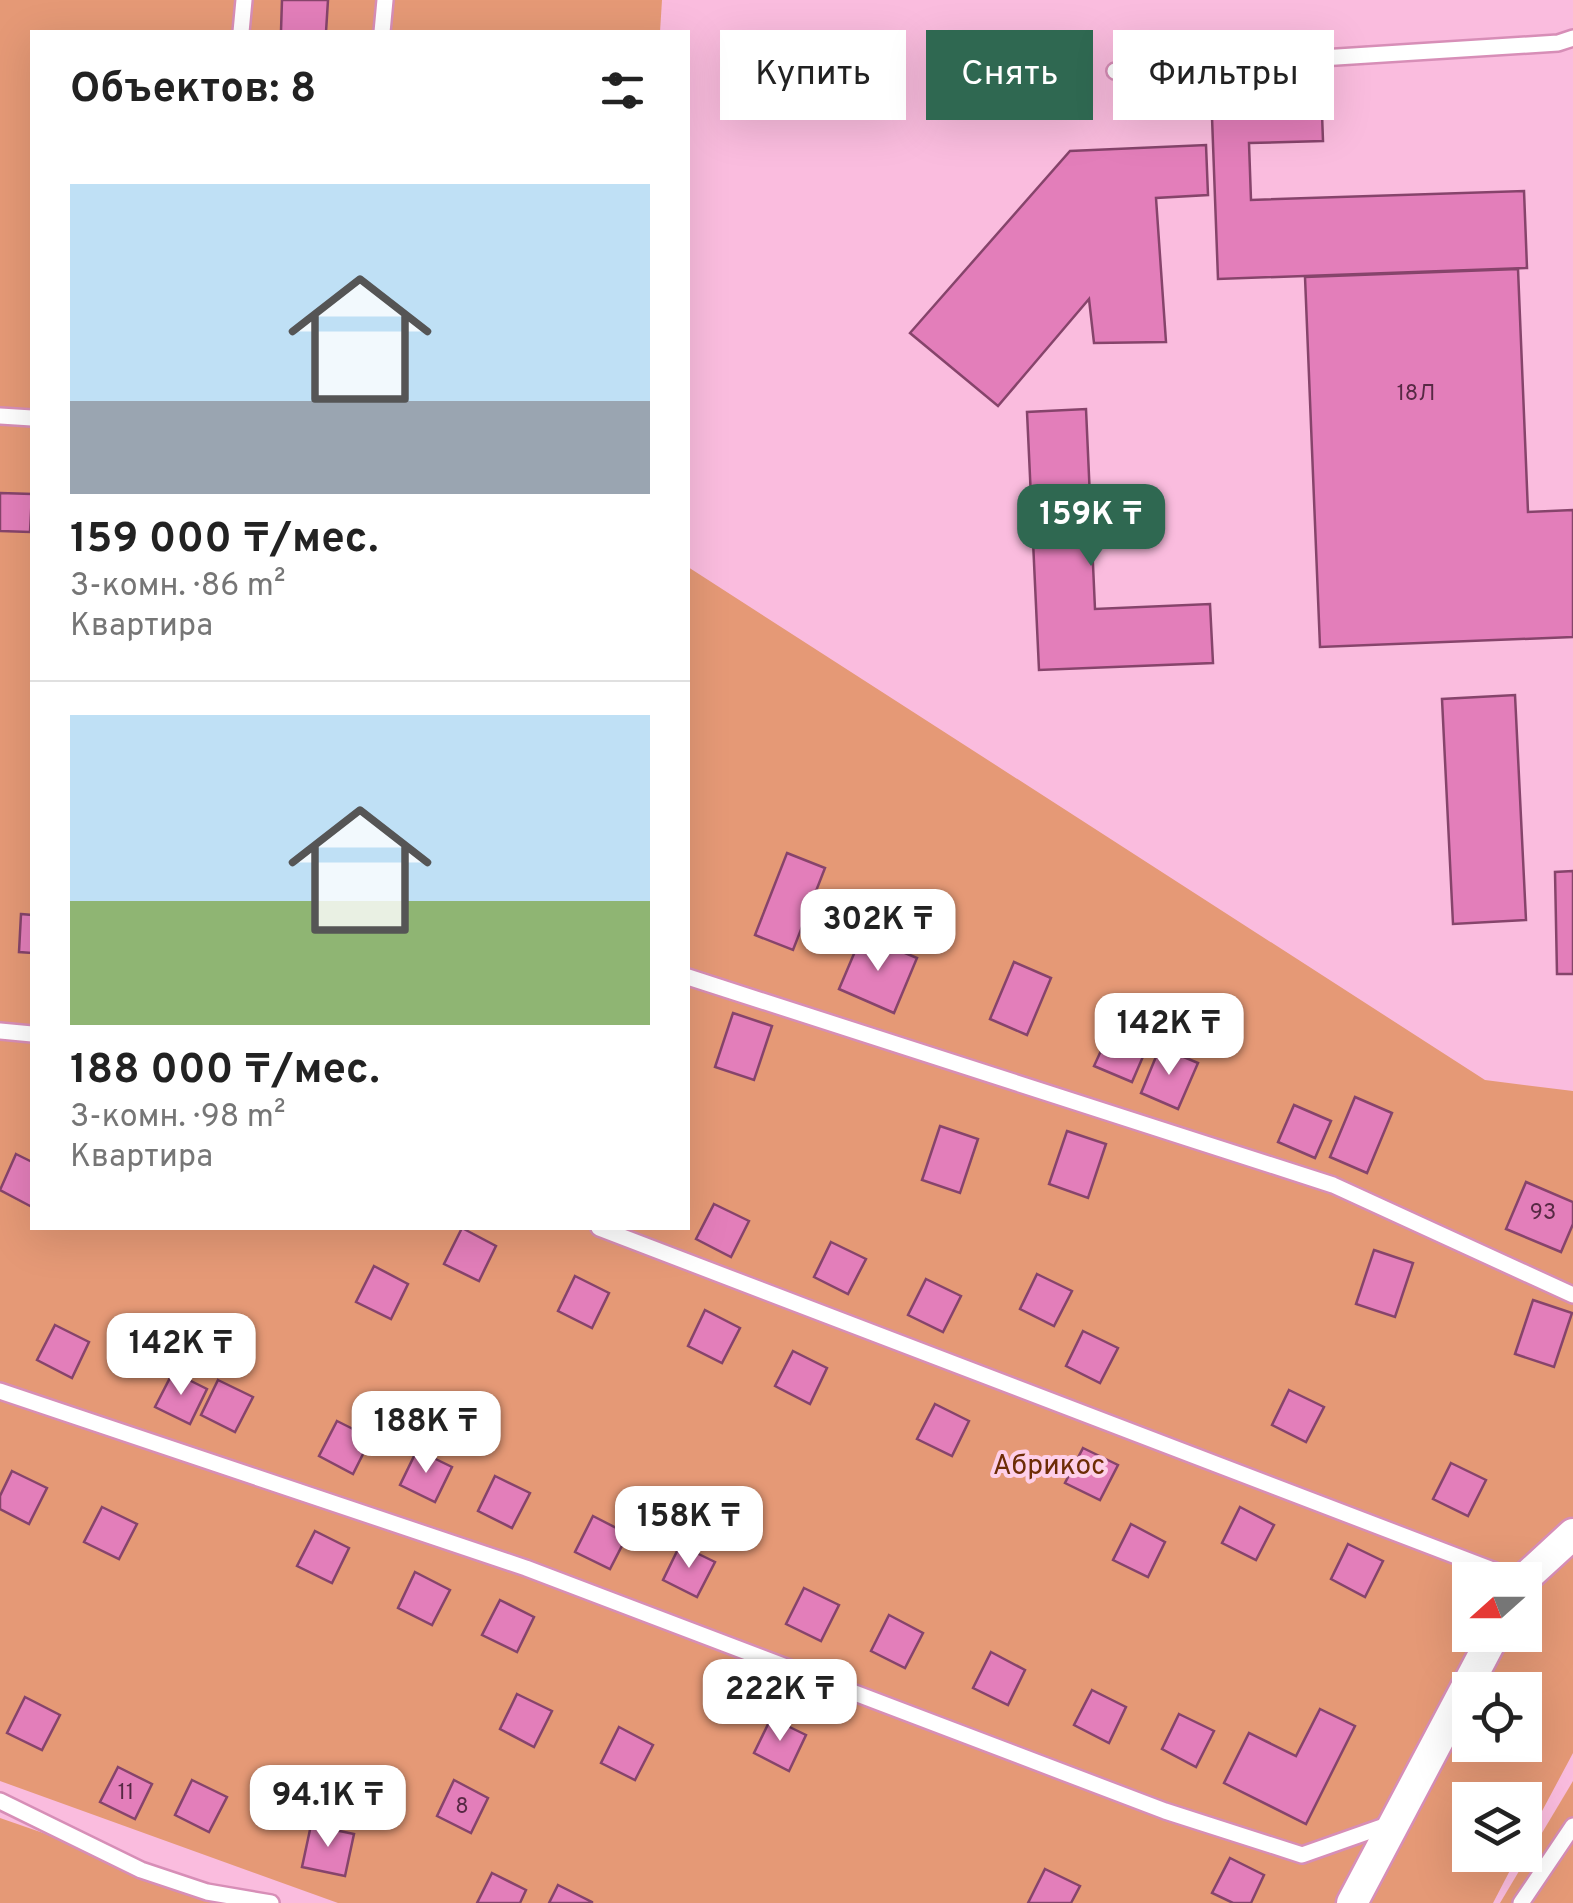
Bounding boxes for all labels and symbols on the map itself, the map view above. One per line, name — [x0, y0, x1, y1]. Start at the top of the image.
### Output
house number: 18Л — [1397, 381, 1435, 408]
pin: 159K ₸ — [1010, 484, 1172, 569]
pin: 302K ₸ — [797, 889, 959, 974]
pin: 142K ₸ — [1088, 993, 1250, 1078]
house number: 93 — [1530, 1200, 1556, 1227]
pin: 142K ₸ — [100, 1313, 262, 1398]
pin: 188K ₸ — [345, 1391, 507, 1476]
park label: Абрикос — [993, 1449, 1105, 1485]
pin: 158K ₸ — [608, 1486, 770, 1571]
north arrow — [1452, 1562, 1542, 1652]
pin: 222K ₸ — [699, 1659, 861, 1744]
pin: 94.1K ₸ — [236, 1765, 420, 1850]
house number: 11 — [118, 1780, 134, 1807]
house number: 8 — [455, 1794, 469, 1821]

